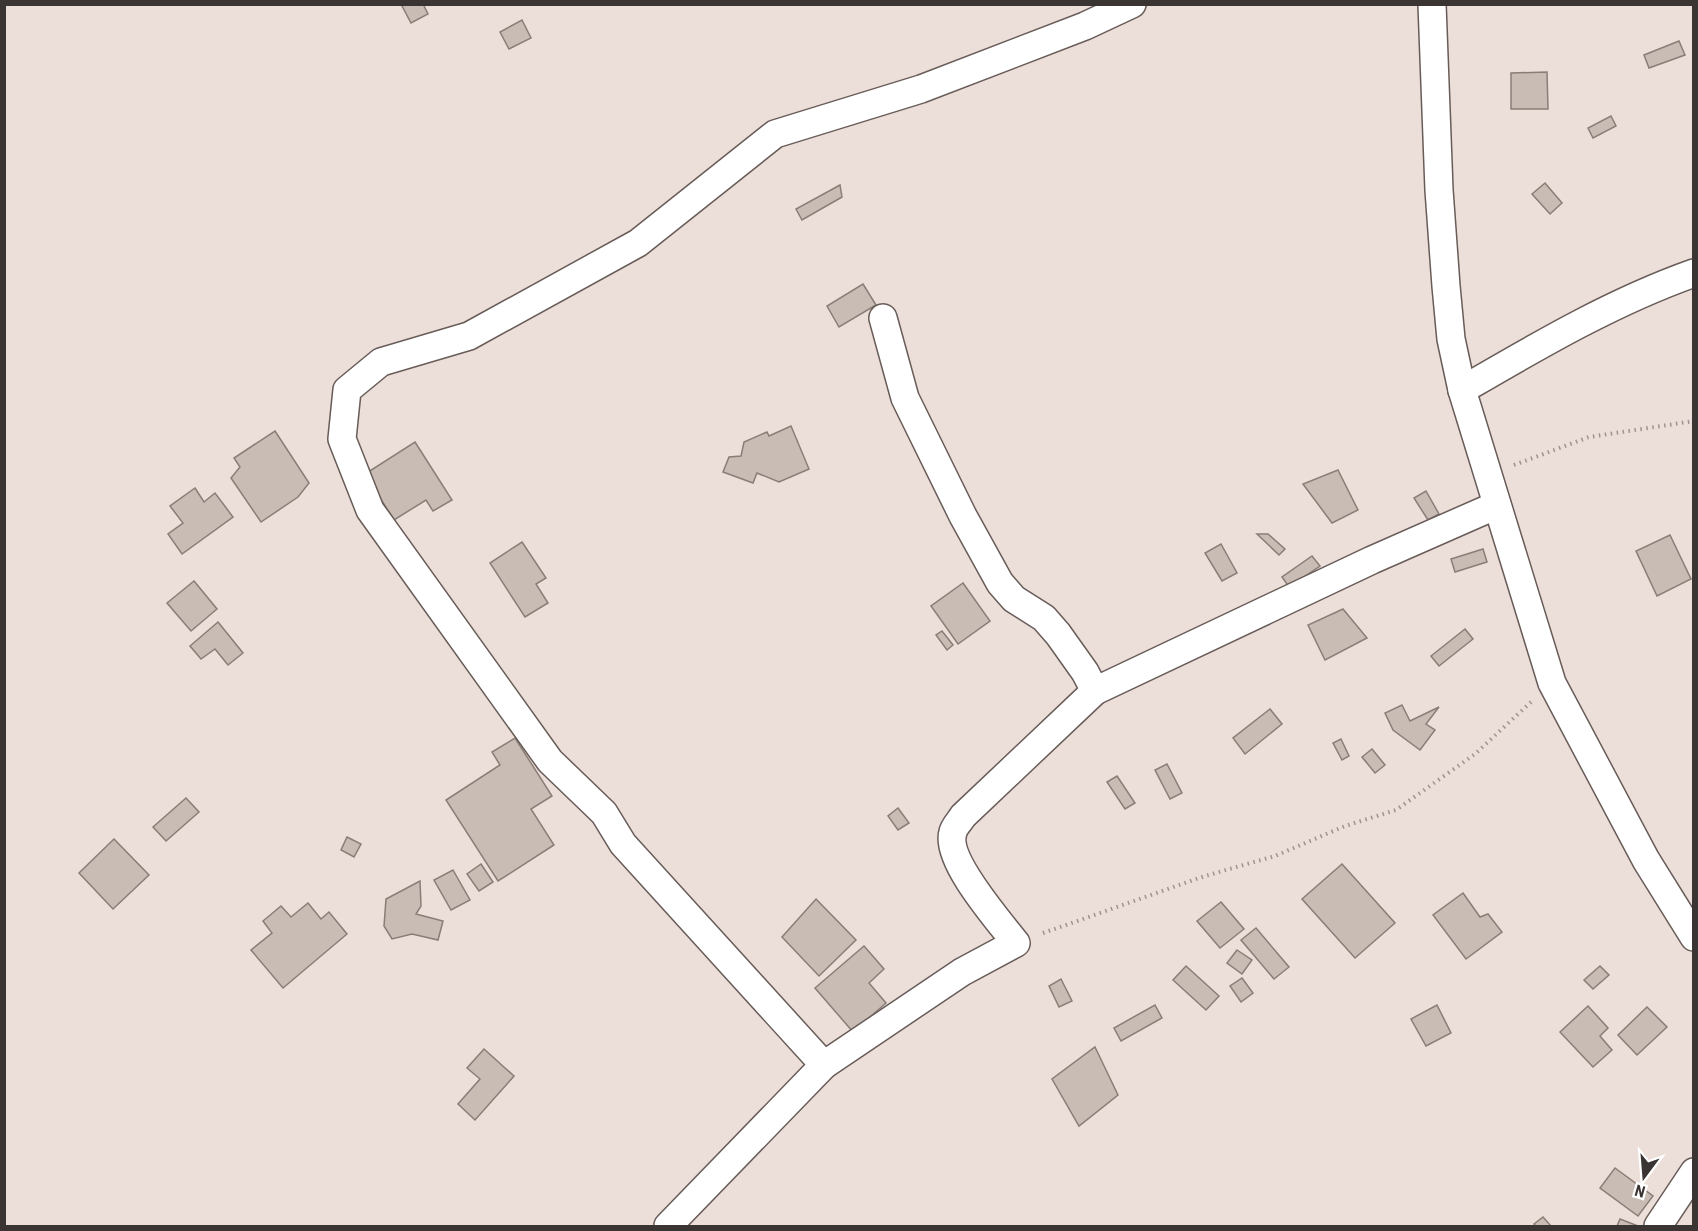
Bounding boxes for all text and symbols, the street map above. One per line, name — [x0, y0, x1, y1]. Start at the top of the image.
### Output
north arrow — [1614, 1147, 1674, 1207]
text: N — [1633, 1180, 1647, 1201]

